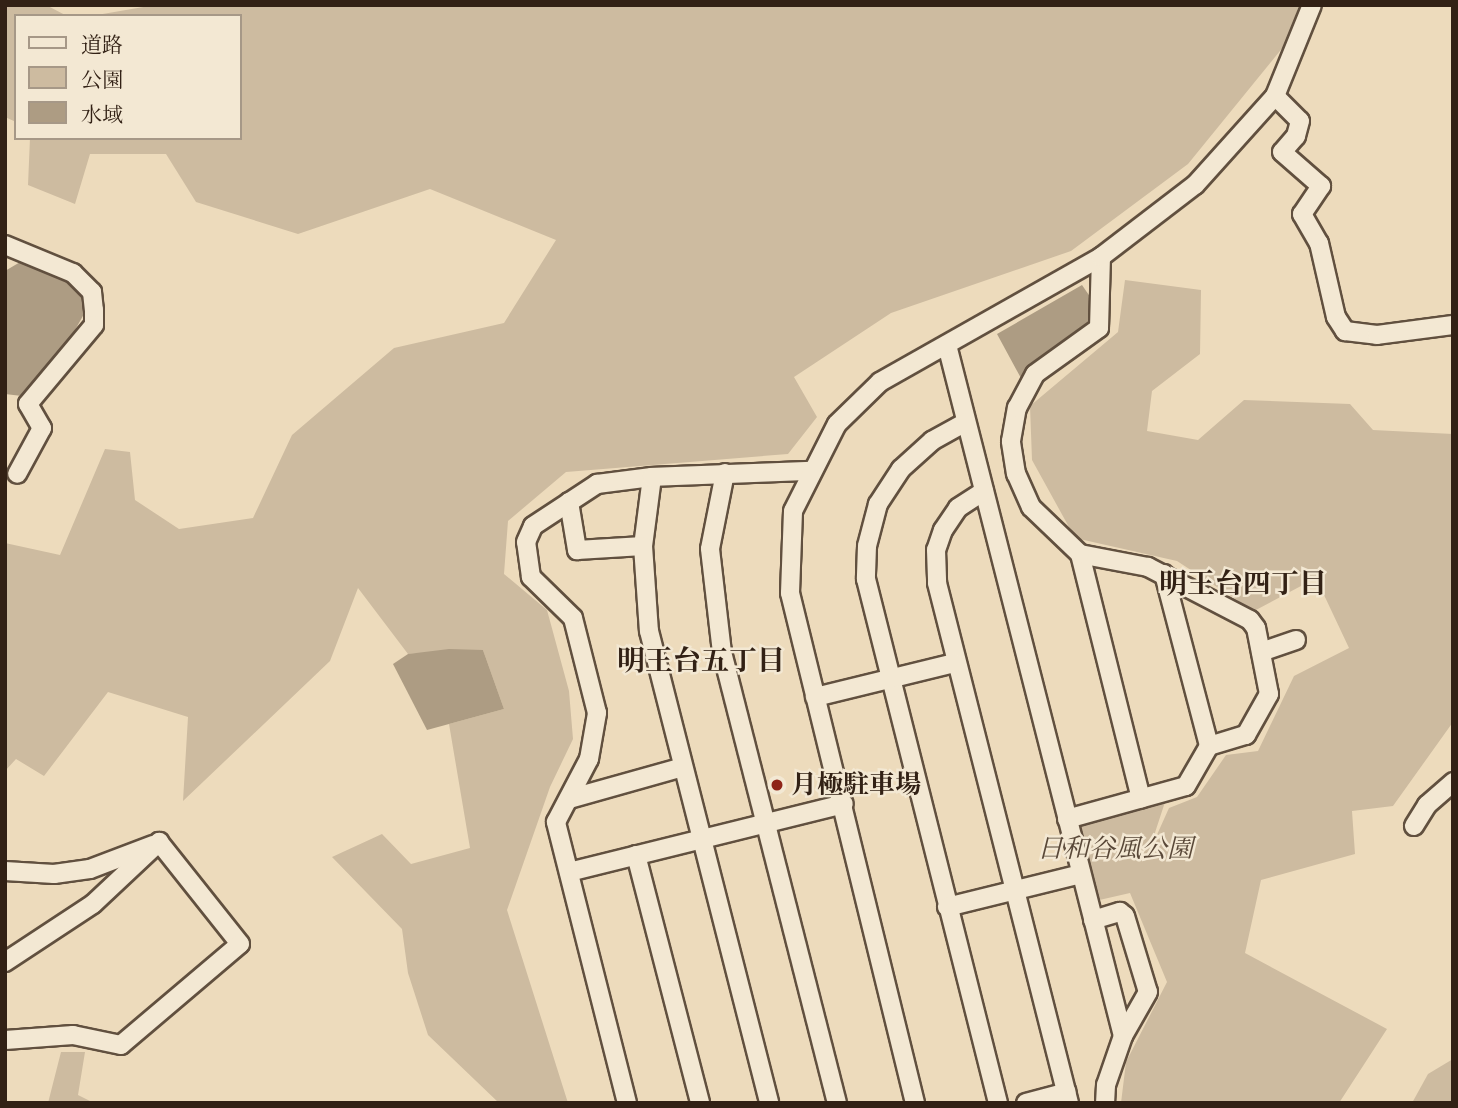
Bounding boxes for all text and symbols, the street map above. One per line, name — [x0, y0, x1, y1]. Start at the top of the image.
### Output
legend — [14, 14, 242, 140]
text: 道路 — [81, 33, 123, 57]
text: 公園 — [81, 68, 123, 92]
text: 水域 — [81, 103, 123, 127]
district label: 明王台四丁目 — [1159, 567, 1327, 601]
district label: 明王台五丁目 — [617, 644, 785, 678]
place label: 月極駐車場 — [791, 769, 921, 801]
marker: 月極駐車場 — [769, 777, 785, 793]
park label: 日和谷風公園 — [1037, 833, 1193, 865]

